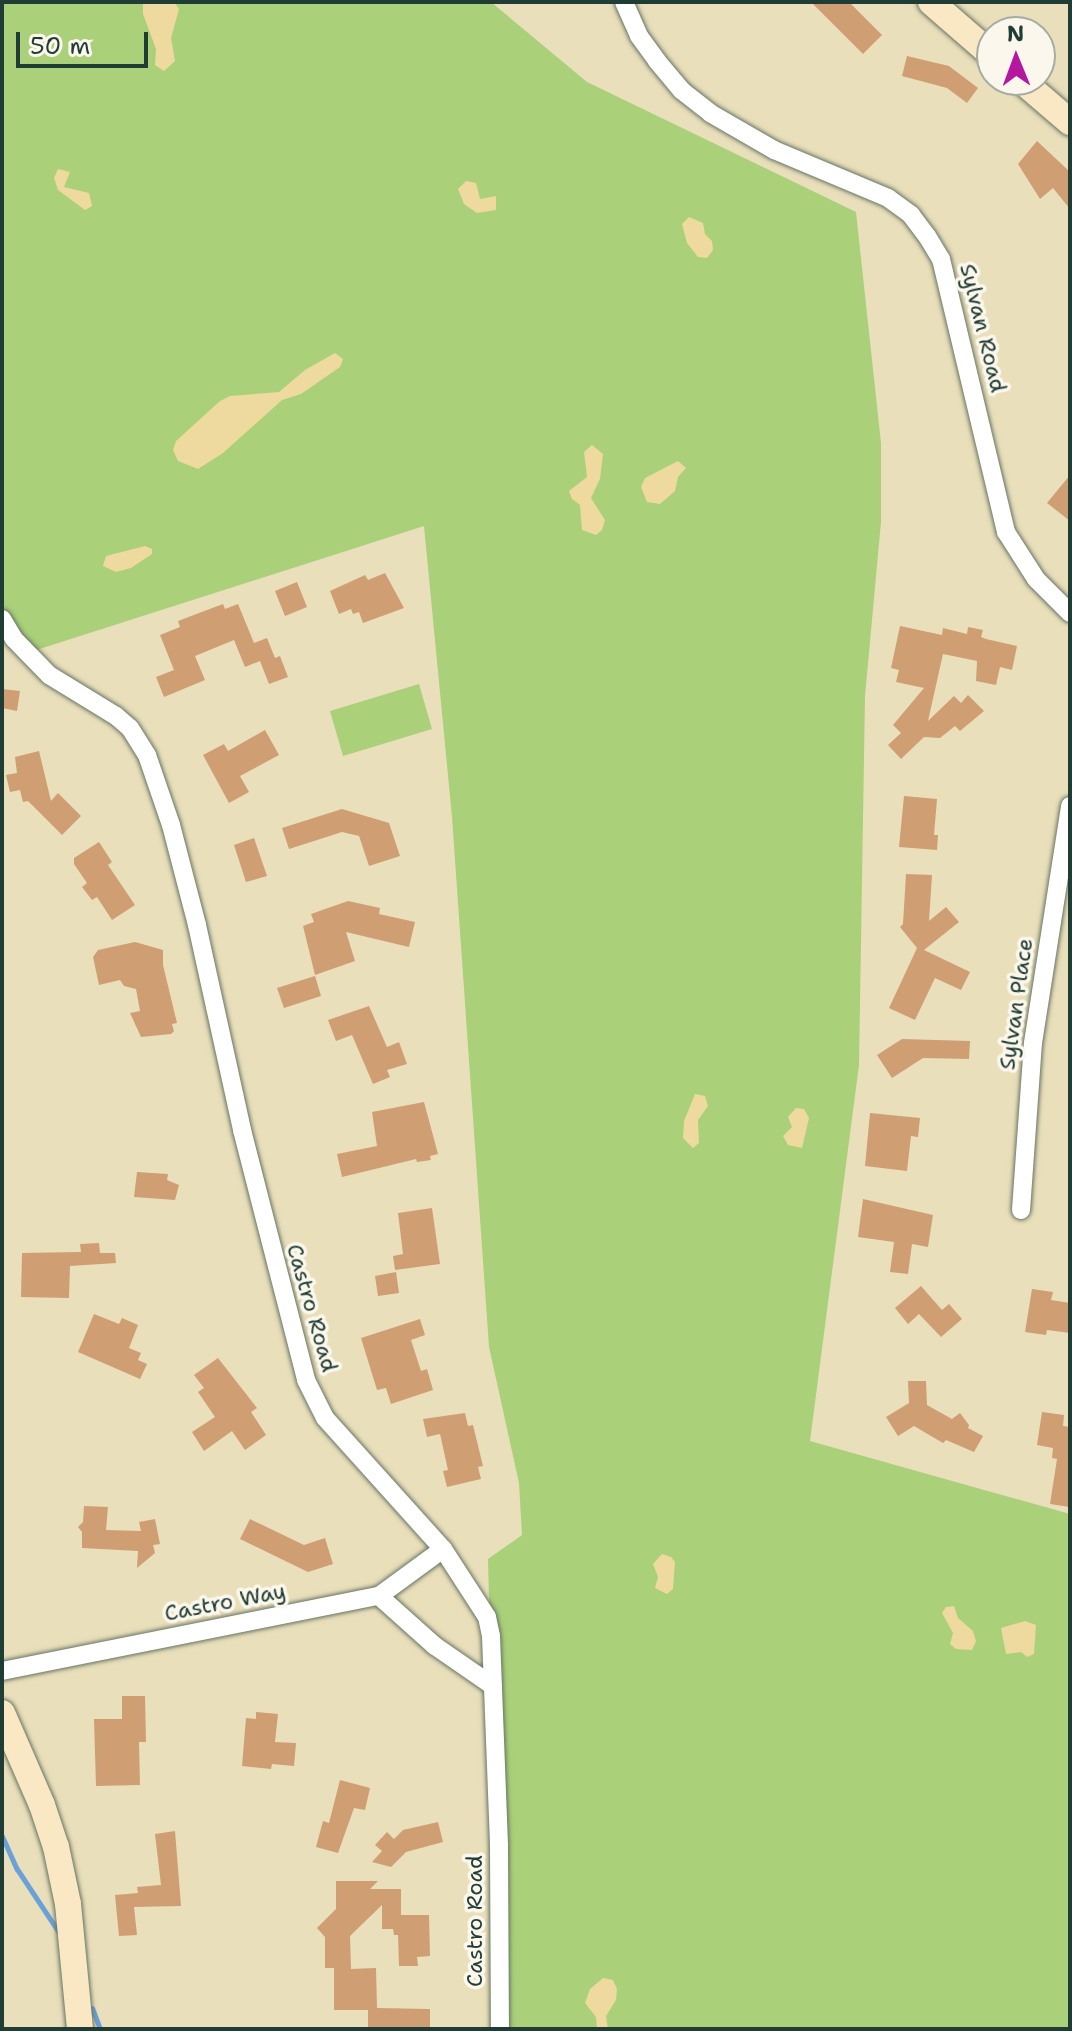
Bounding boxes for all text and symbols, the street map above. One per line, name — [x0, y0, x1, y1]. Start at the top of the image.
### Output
scale bar — [20, 16, 152, 66]
north arrow — [976, 16, 1056, 96]
text: N — [1007, 19, 1025, 48]
text: 50 m — [30, 30, 90, 62]
street label: Sylvan Road — [954, 261, 1012, 395]
street label: Sylvan Place — [994, 937, 1038, 1071]
street label: Castro Road — [281, 1241, 343, 1375]
street label: Castro Way — [162, 1577, 288, 1627]
street label: Castro Road — [462, 1855, 488, 1987]

